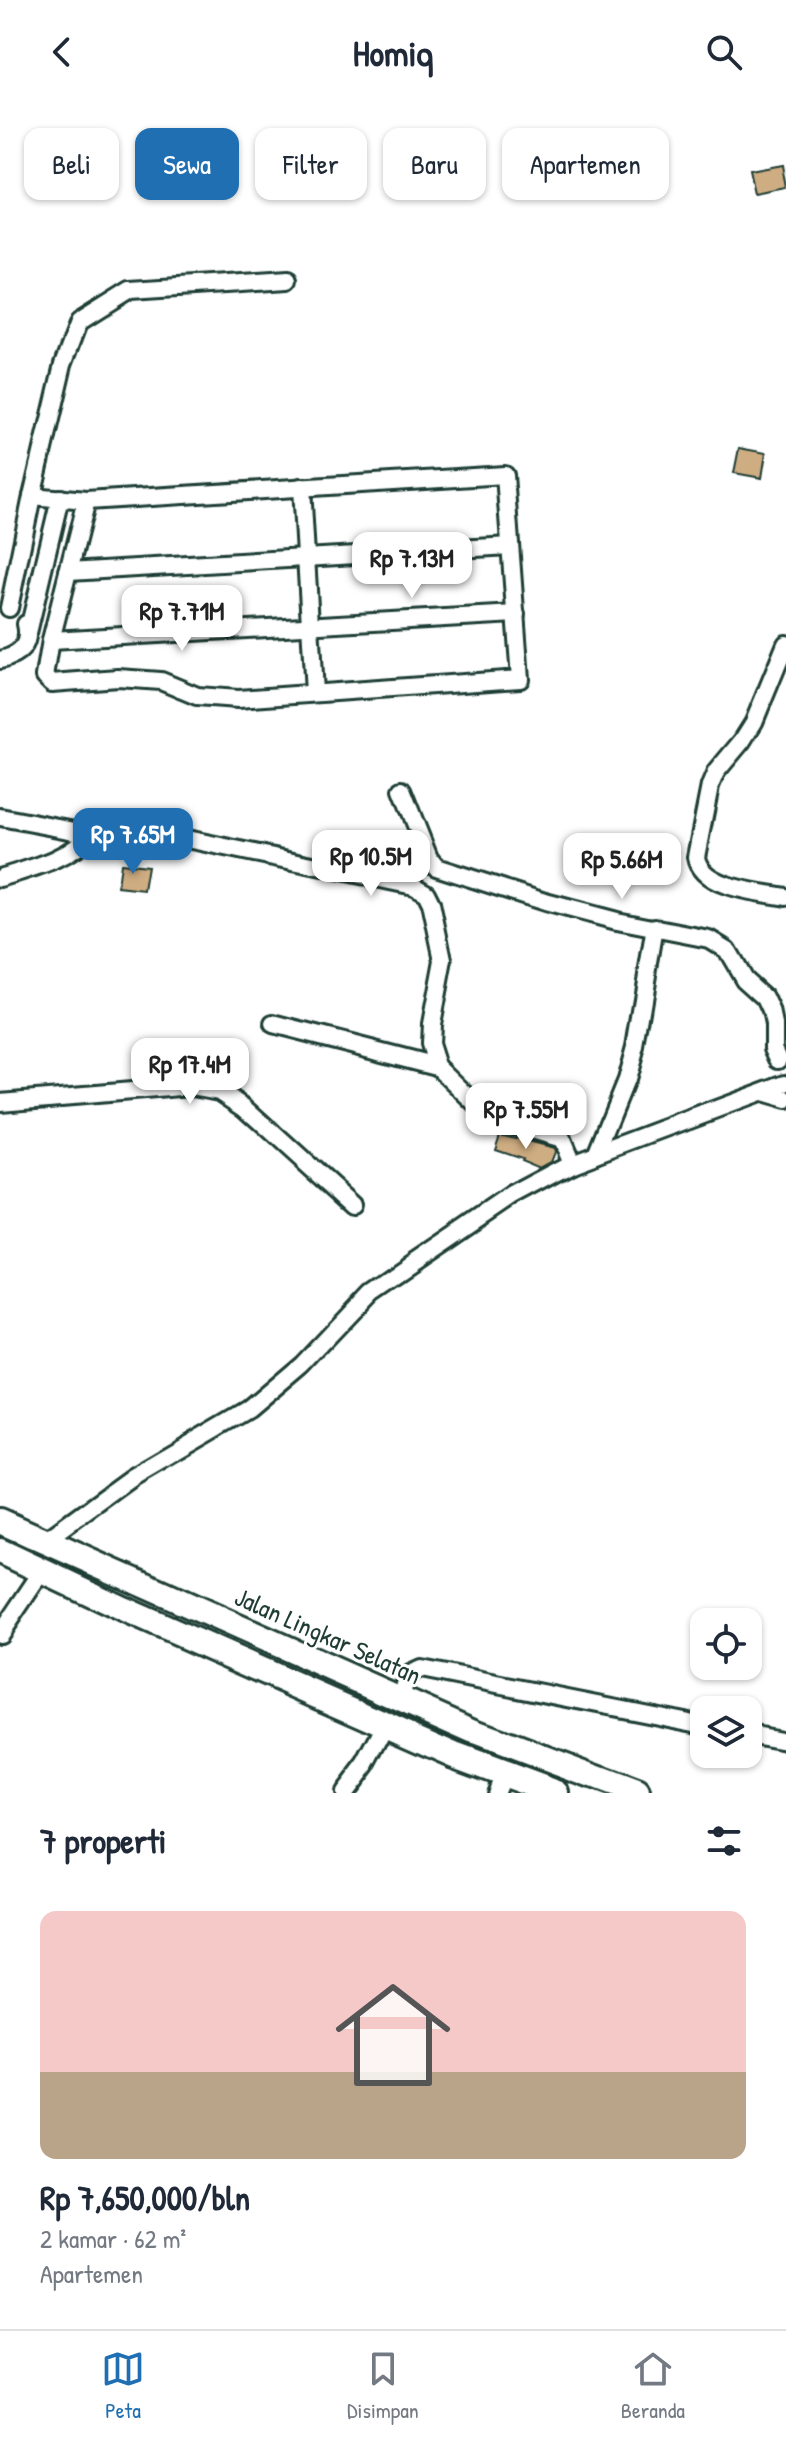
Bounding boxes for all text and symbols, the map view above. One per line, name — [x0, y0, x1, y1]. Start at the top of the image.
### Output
text: Homiq — [353, 28, 433, 77]
icon: back — [40, 30, 84, 74]
icon: search — [702, 30, 746, 74]
chip: Beli — [24, 128, 119, 200]
chip: Sewa — [135, 128, 239, 200]
chip: Filter — [255, 128, 367, 200]
chip: Baru — [383, 128, 486, 200]
chip: Apartemen — [502, 128, 669, 200]
pin: Rp 7.13M — [329, 532, 495, 600]
text: Rp 7.13M — [370, 540, 454, 575]
pin: Rp 7.71M — [99, 585, 265, 653]
text: Rp 7.71M — [139, 593, 225, 628]
pin: Rp 7.65M — [50, 808, 216, 876]
text: Rp 7.65M — [91, 816, 175, 851]
pin: Rp 10.5M — [288, 830, 454, 898]
pin: Rp 5.66M — [539, 833, 705, 901]
text: Rp 10.5M — [330, 838, 412, 873]
text: Rp 5.66M — [581, 841, 663, 876]
pin: Rp 17.4M — [107, 1038, 273, 1106]
text: Rp 17.4M — [149, 1046, 231, 1081]
pin: Rp 7.55M — [443, 1083, 609, 1151]
text: Rp 7.55M — [484, 1091, 568, 1126]
street label: Jalan Lingkar Selatan — [229, 1579, 427, 1692]
map controls — [690, 1608, 762, 1768]
button: locate — [690, 1608, 762, 1680]
button: layers — [690, 1696, 762, 1768]
text: 7 properti — [40, 1818, 166, 1864]
icon: filters — [702, 1819, 746, 1863]
icon: home — [321, 1963, 465, 2107]
text: Rp 7,650,000/bln — [40, 2175, 250, 2221]
text: 2 kamar · 62 m² — [40, 2221, 186, 2256]
text: Apartemen — [40, 2256, 143, 2291]
tab: Peta — [101, 2347, 145, 2425]
tab: Disimpan — [347, 2347, 419, 2425]
tab: Beranda — [621, 2347, 685, 2425]

